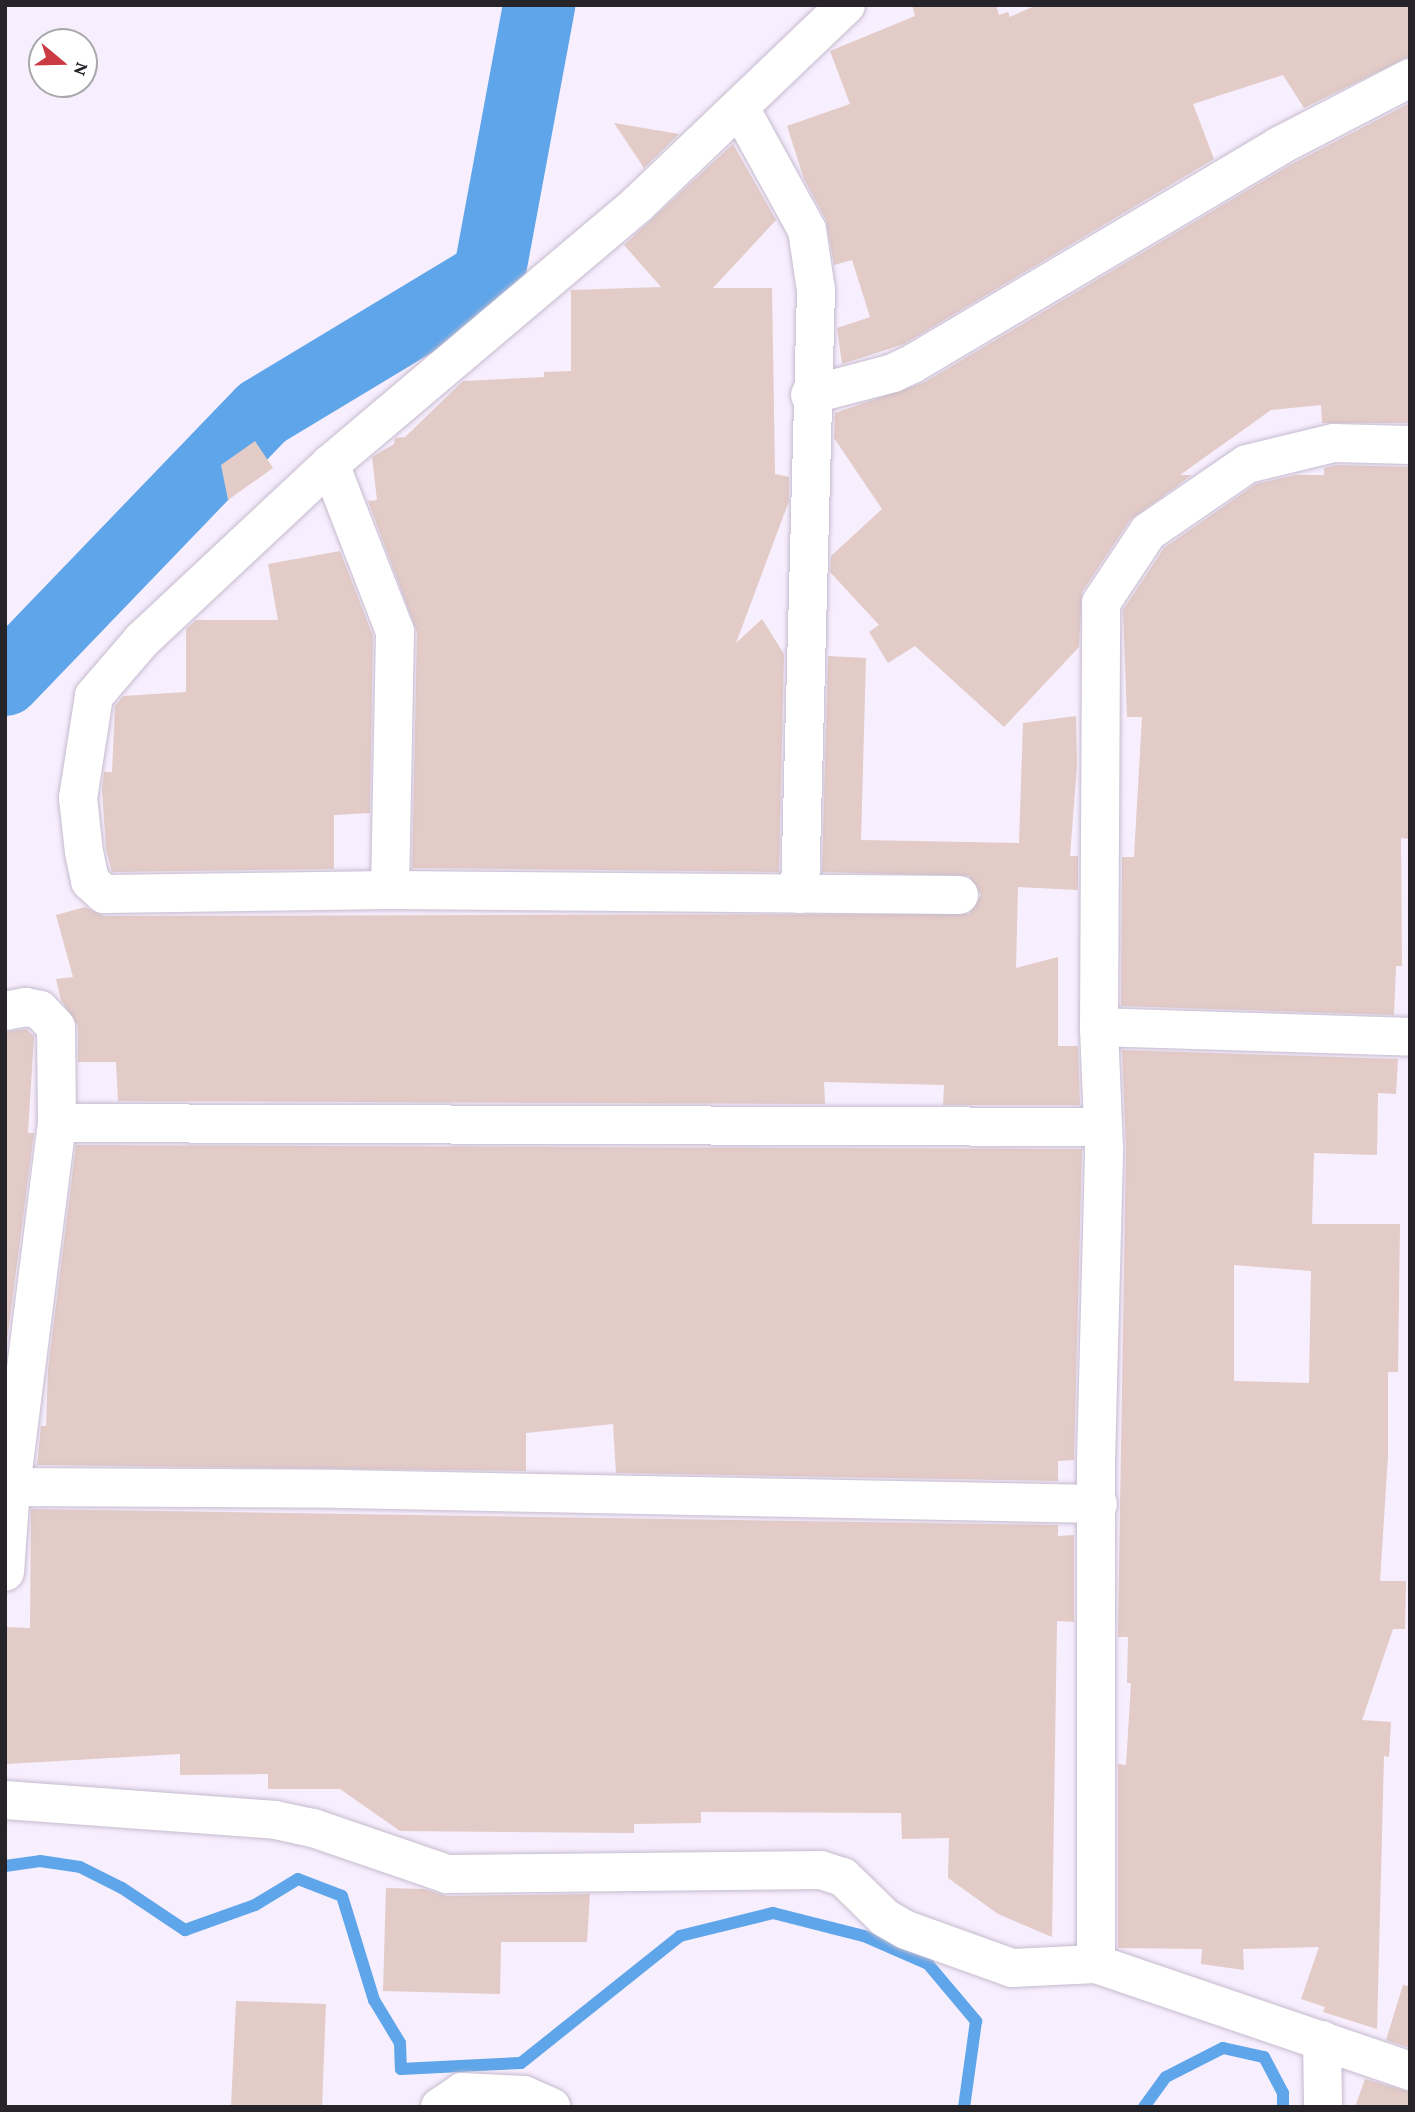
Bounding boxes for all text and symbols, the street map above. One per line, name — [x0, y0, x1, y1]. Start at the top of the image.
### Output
north arrow — [28, 28, 98, 98]
text: N — [69, 60, 93, 79]

